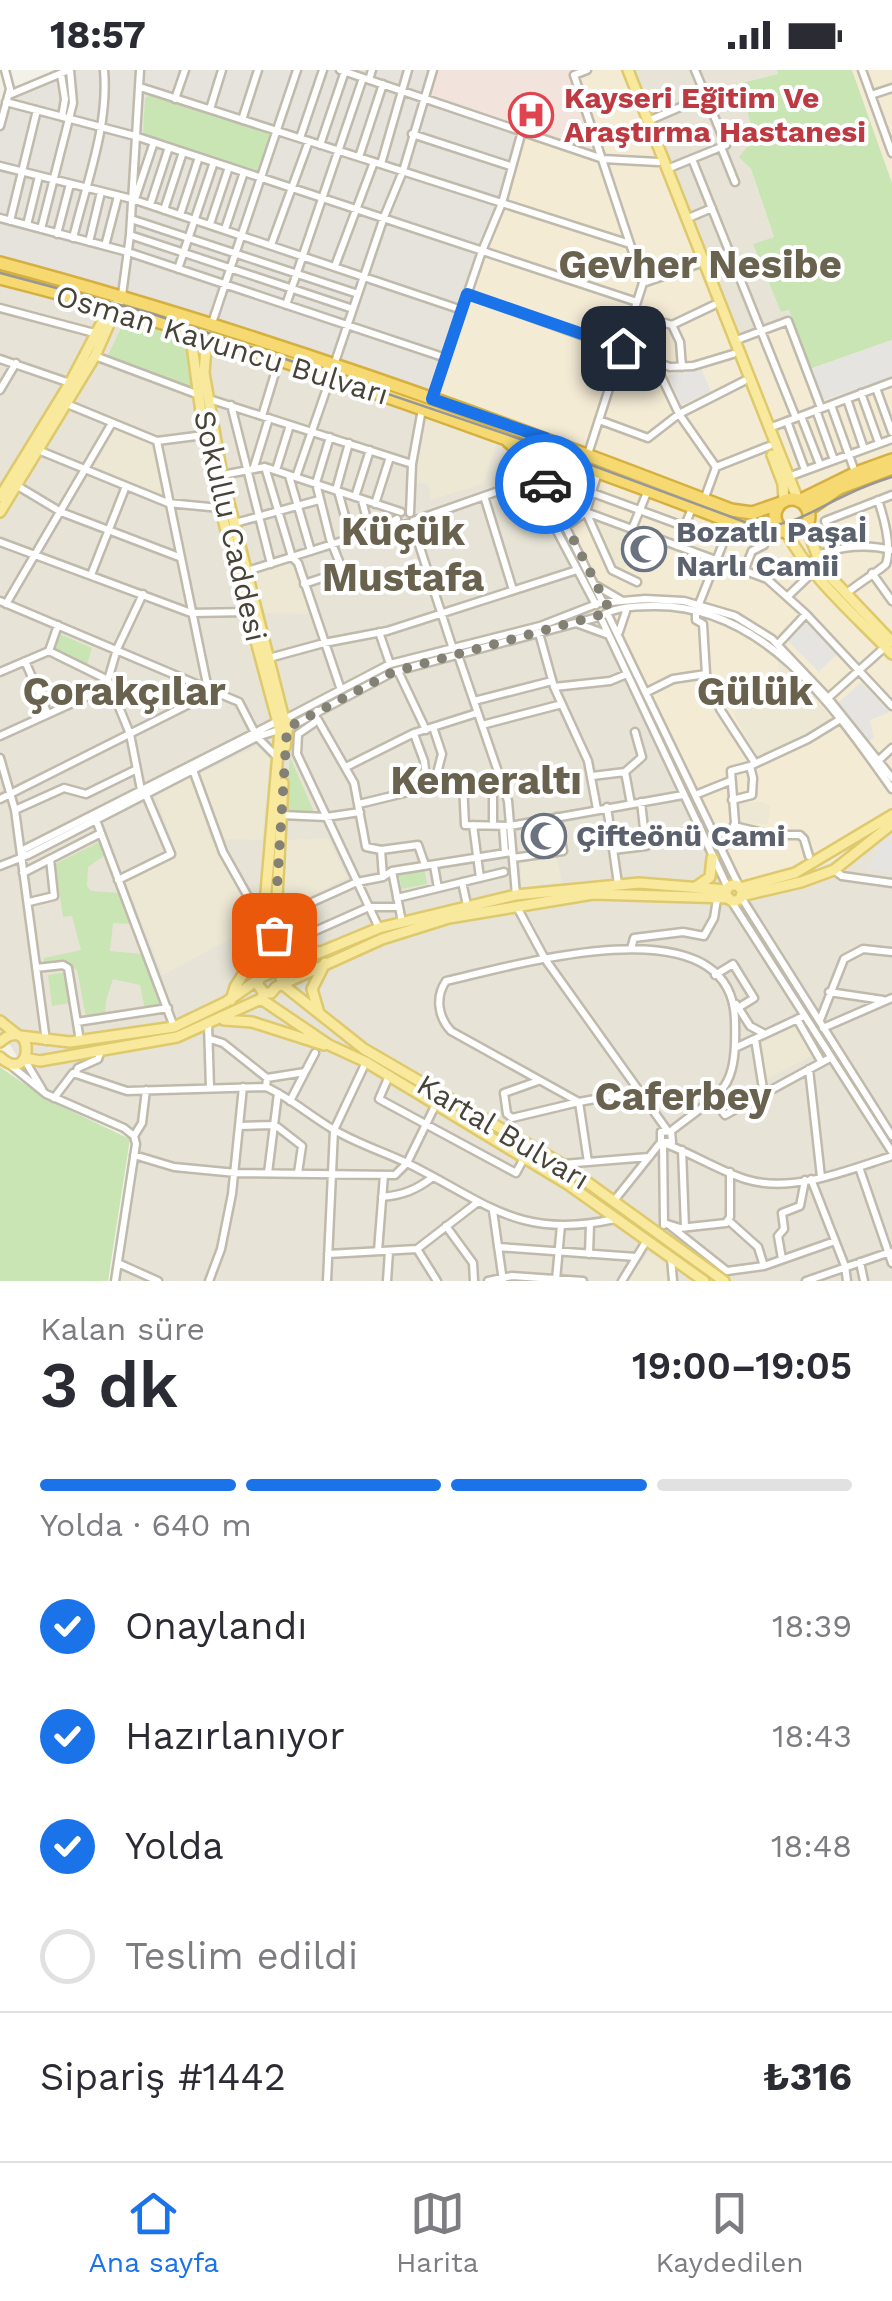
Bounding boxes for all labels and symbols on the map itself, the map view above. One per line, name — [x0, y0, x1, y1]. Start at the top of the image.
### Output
place label: Kayseri Eğitim Ve Araştırma Hastanesi — [564, 80, 866, 149]
hospital icon: Kayseri Eğitim Ve Araştırma Hastanesi — [508, 92, 554, 138]
district label: Gevher Nesibe — [558, 241, 842, 288]
street label: Osman Kavuncu Bulvarı — [52, 277, 393, 412]
pin — [581, 306, 666, 391]
street label: Sokullu Caddesi — [187, 407, 274, 645]
courier — [495, 434, 595, 534]
district label: Küçük Mustafa — [322, 508, 484, 601]
place label: Bozatlı Paşaİ Narlı Camii — [676, 514, 867, 583]
mosque icon: Bozatlı Paşaİ Narlı Camii — [621, 526, 667, 572]
district label: Çorakçılar — [22, 668, 226, 715]
district label: Gülük — [697, 668, 813, 715]
district label: Kemeraltı — [390, 757, 582, 804]
mosque icon: Çifteönü Cami — [521, 813, 567, 859]
place label: Çifteönü Cami — [576, 818, 786, 853]
pin — [232, 893, 317, 978]
street label: Kartal Bulvarı — [411, 1066, 596, 1197]
district label: Caferbey — [594, 1073, 772, 1120]

